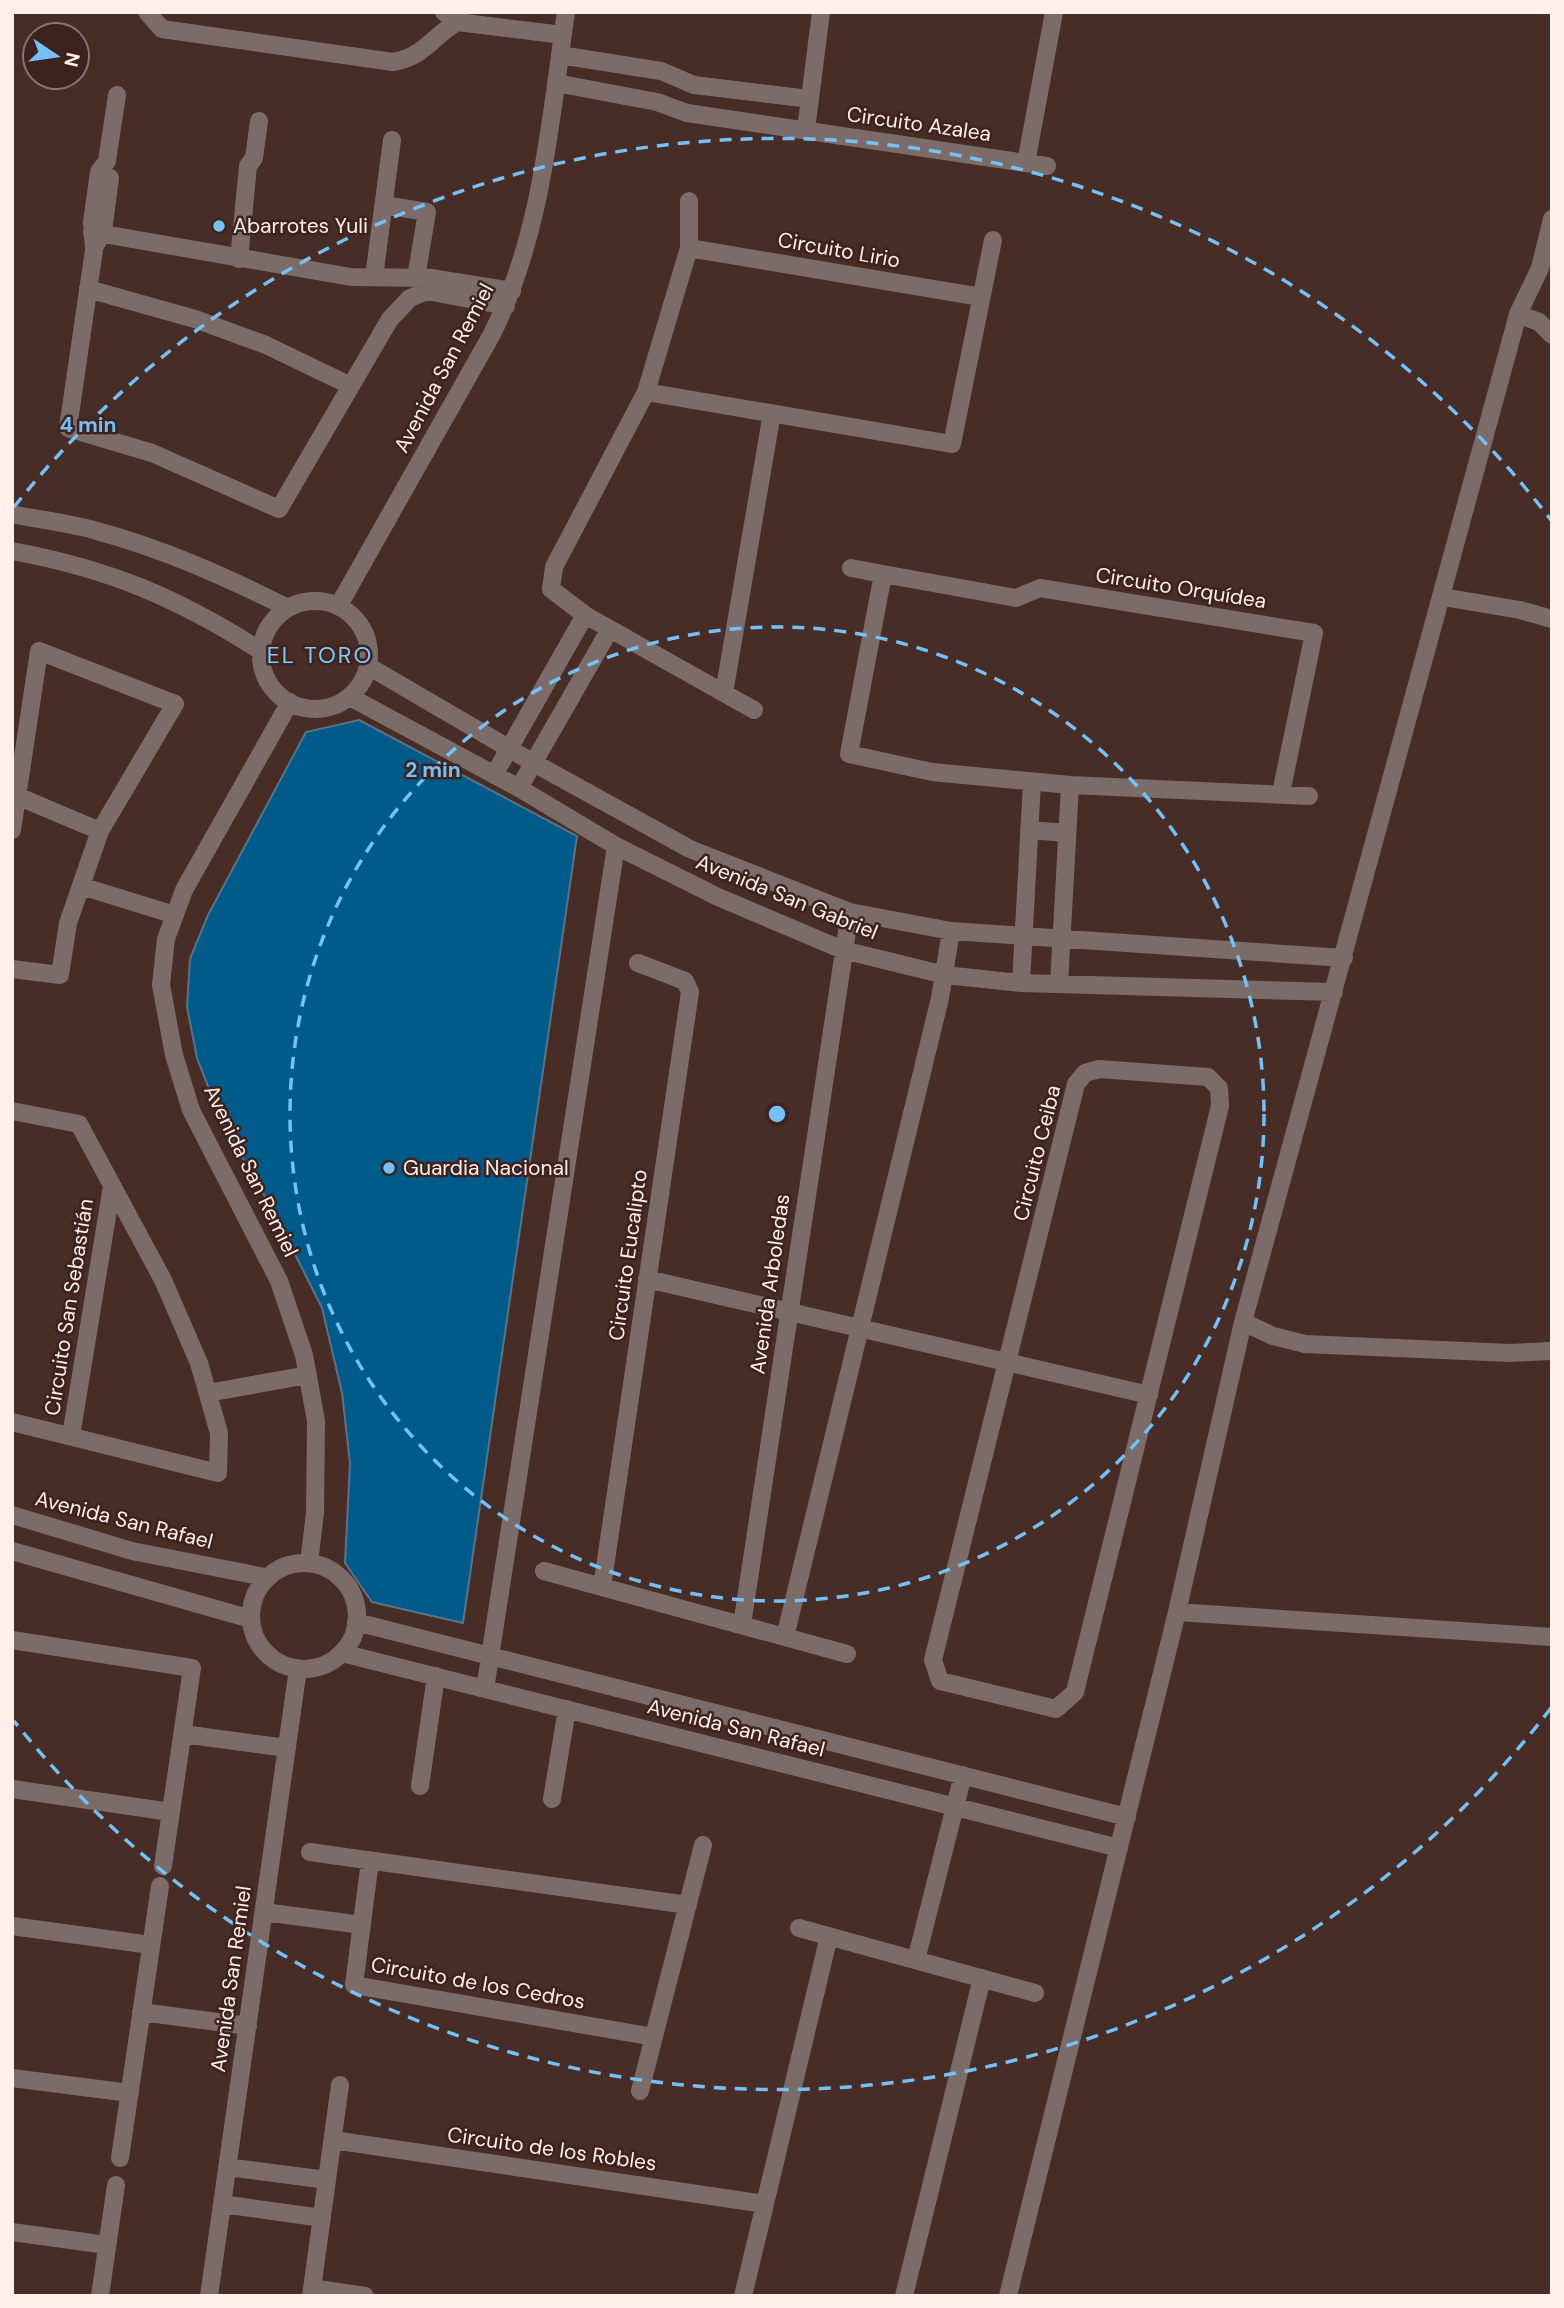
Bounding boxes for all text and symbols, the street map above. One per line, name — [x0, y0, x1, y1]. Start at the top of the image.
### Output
north arrow — [21, 21, 91, 91]
text: N — [58, 50, 86, 69]
street label: Circuito Azalea — [845, 100, 993, 148]
place label: Abarrotes Yuli — [233, 212, 368, 240]
marker: Abarrotes Yuli — [211, 218, 227, 234]
street label: Circuito Lirio — [776, 225, 902, 275]
street label: Avenida San Remiel — [388, 278, 500, 458]
text: 4 min — [59, 411, 117, 439]
street label: Circuito Orquídea — [1094, 561, 1268, 615]
district label: EL TORO — [267, 640, 373, 670]
text: 2 min — [405, 756, 461, 784]
street label: Avenida San Gabriel — [692, 848, 882, 946]
street label: Avenida San Remiel — [197, 1080, 305, 1262]
street label: Circuito Ceiba — [1007, 1082, 1067, 1224]
centre of rings — [765, 1102, 789, 1126]
place label: Guardia Nacional — [403, 1154, 569, 1182]
marker: Guardia Nacional — [381, 1160, 397, 1176]
street label: Circuito Eucalipto — [602, 1168, 654, 1342]
street label: Avenida Arboledas — [743, 1192, 797, 1376]
street label: Circuito San Sebastián — [38, 1197, 100, 1417]
street label: Avenida San Rafael — [32, 1484, 216, 1556]
street label: Avenida San Rafael — [644, 1692, 828, 1764]
street label: Avenida San Remiel — [204, 1884, 258, 2074]
street label: Circuito de los Cedros — [369, 1950, 587, 2016]
street label: Circuito de los Robles — [446, 2120, 658, 2178]

